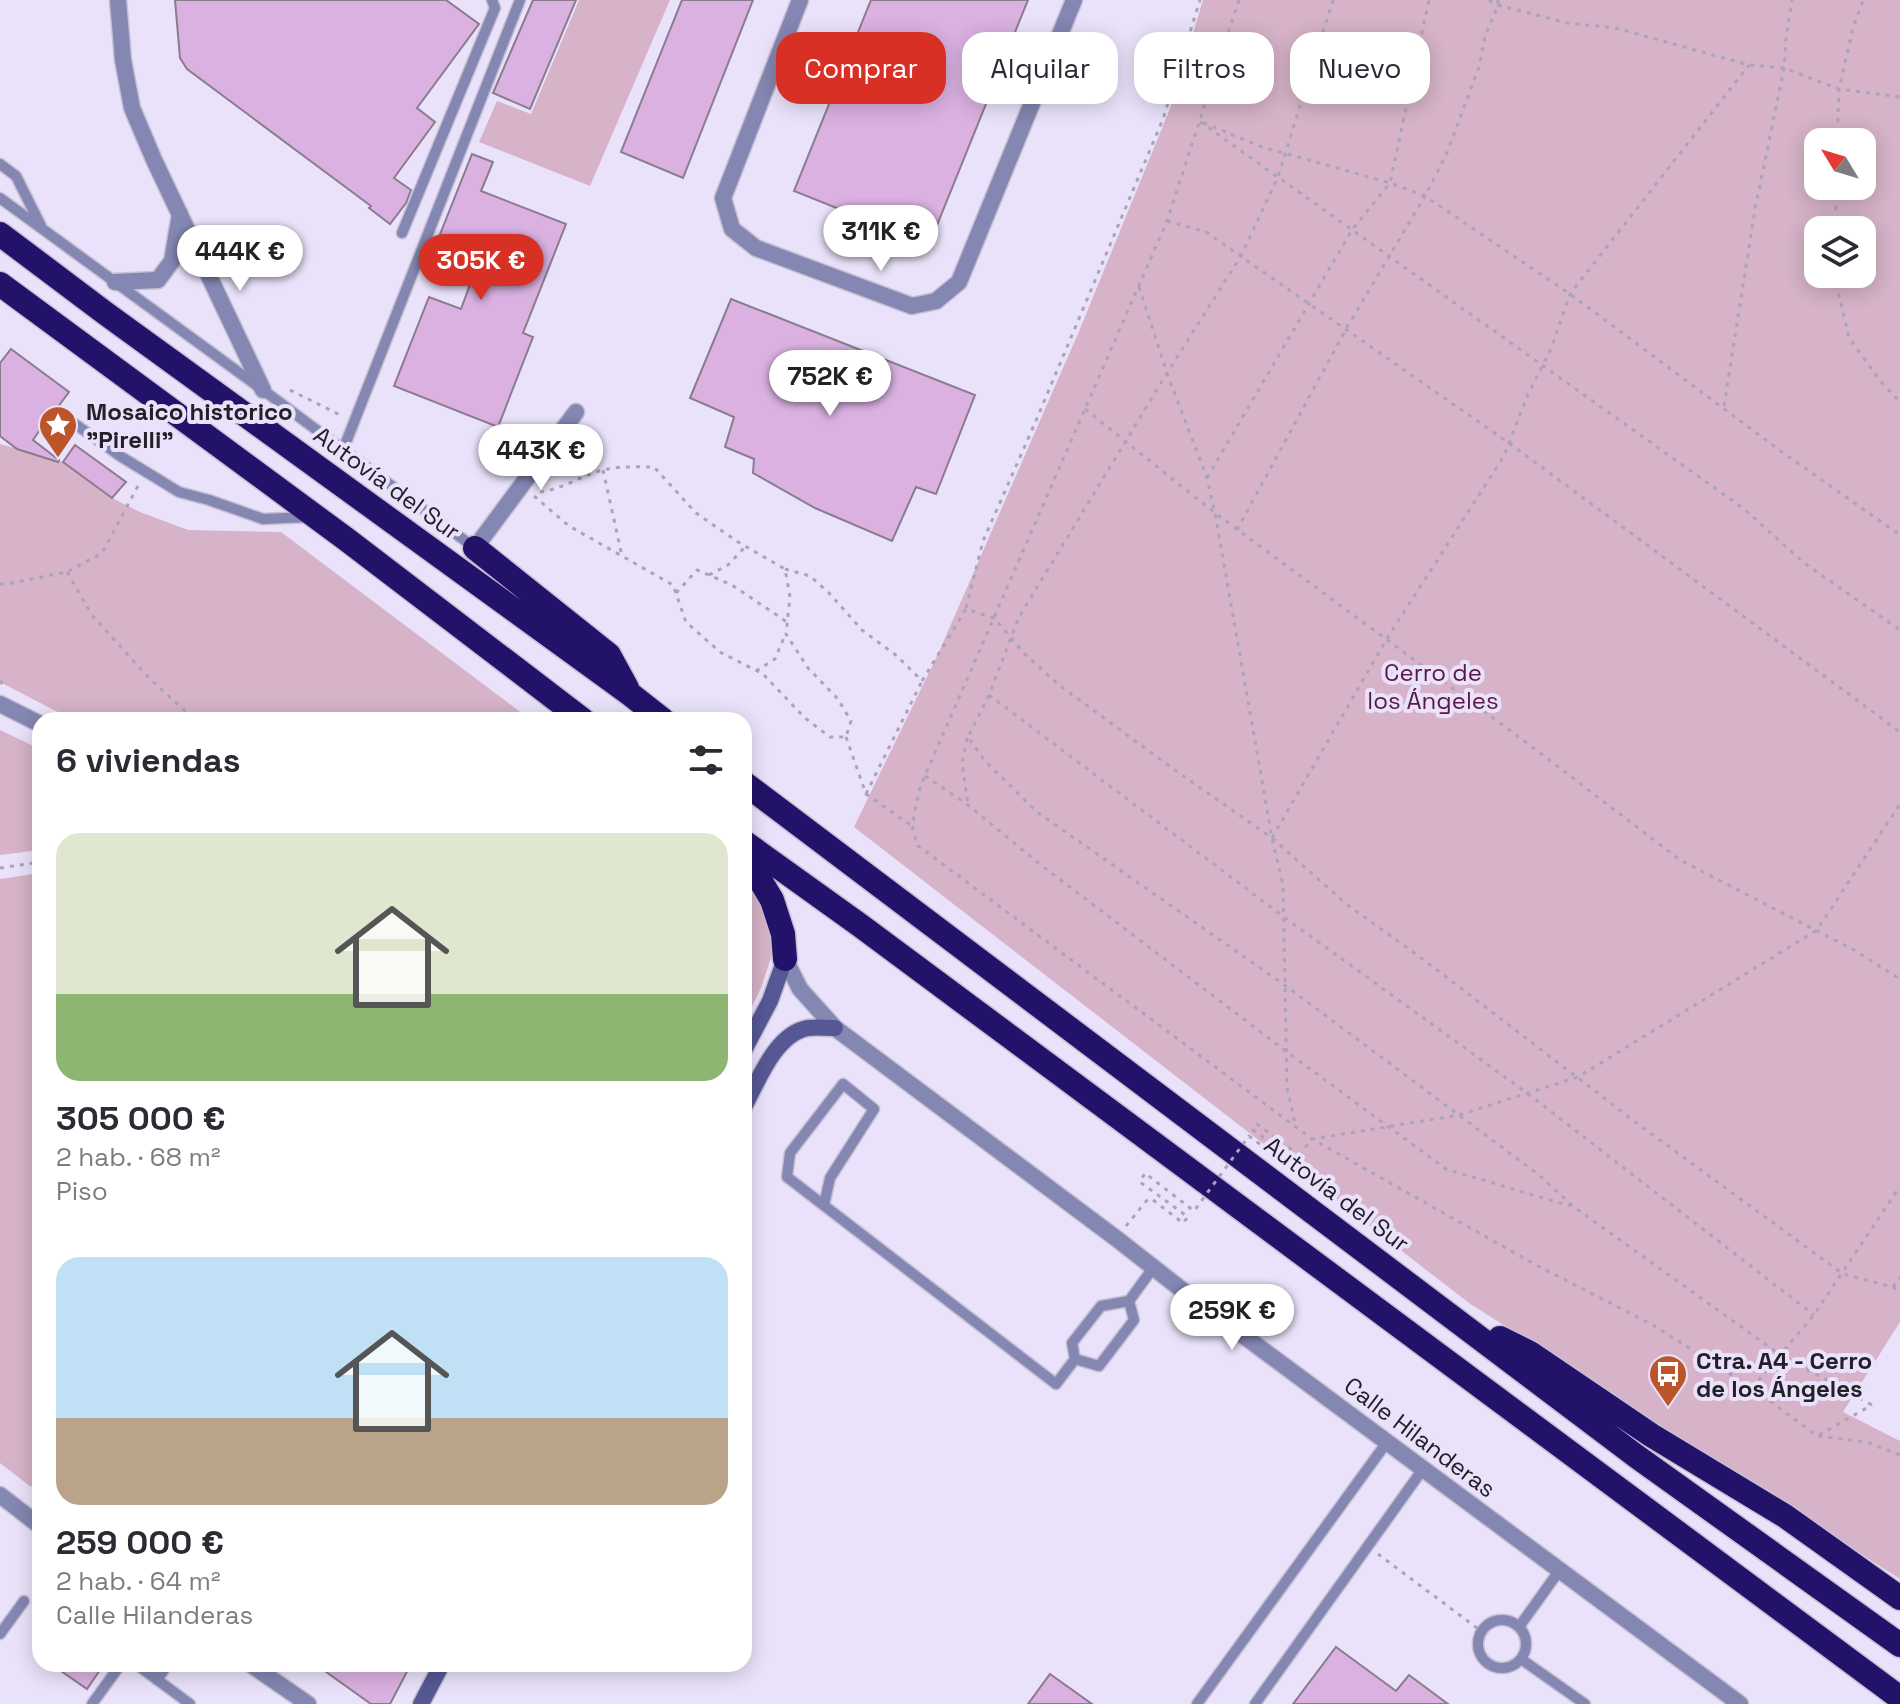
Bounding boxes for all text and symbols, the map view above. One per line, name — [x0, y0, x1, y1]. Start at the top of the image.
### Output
chip: Comprar — [776, 32, 946, 104]
chip: Alquilar — [962, 32, 1118, 104]
chip: Filtros — [1134, 32, 1274, 104]
chip: Nuevo — [1290, 32, 1430, 104]
north arrow — [1804, 128, 1876, 200]
map controls — [1804, 128, 1876, 288]
pin: 311K € — [816, 205, 946, 273]
text: 311K € — [841, 214, 921, 248]
button: layers — [1804, 216, 1876, 288]
pin: 444K € — [175, 225, 305, 293]
text: 444K € — [195, 234, 285, 268]
pin: 305K € — [416, 234, 546, 302]
text: 305K € — [437, 243, 525, 277]
pin: 752K € — [765, 350, 895, 418]
text: 752K € — [787, 359, 873, 393]
place label: Mosaico historico "Pirelli" — [86, 396, 293, 455]
place icon: Mosaico historico "Pirelli" — [37, 404, 79, 459]
street label: Autovía del Sur — [308, 419, 466, 547]
pin: 443K € — [476, 424, 606, 492]
text: 443K € — [496, 433, 586, 467]
park label: Cerro de los Ángeles — [1367, 657, 1499, 716]
icon: filters — [684, 738, 728, 782]
text: 6 viviendas — [56, 739, 241, 782]
icon: home — [320, 885, 464, 1029]
text: 305 000 € — [56, 1097, 226, 1140]
street label: Autovía del Sur — [1258, 1129, 1416, 1259]
text: 2 hab. · 68 m² — [56, 1140, 220, 1174]
text: Piso — [56, 1174, 108, 1208]
pin: 259K € — [1167, 1284, 1297, 1352]
text: 259K € — [1188, 1293, 1276, 1327]
icon: home — [320, 1309, 464, 1453]
place label: Ctra. A4 - Cerro de los Ángeles — [1696, 1345, 1872, 1404]
bus stop icon: Ctra. A4 - Cerro de los Ángeles — [1647, 1353, 1689, 1408]
street label: Calle Hilanderas — [1338, 1370, 1502, 1504]
text: 259 000 € — [56, 1521, 224, 1564]
text: 2 hab. · 64 m² — [56, 1564, 220, 1598]
text: Calle Hilanderas — [56, 1598, 253, 1632]

